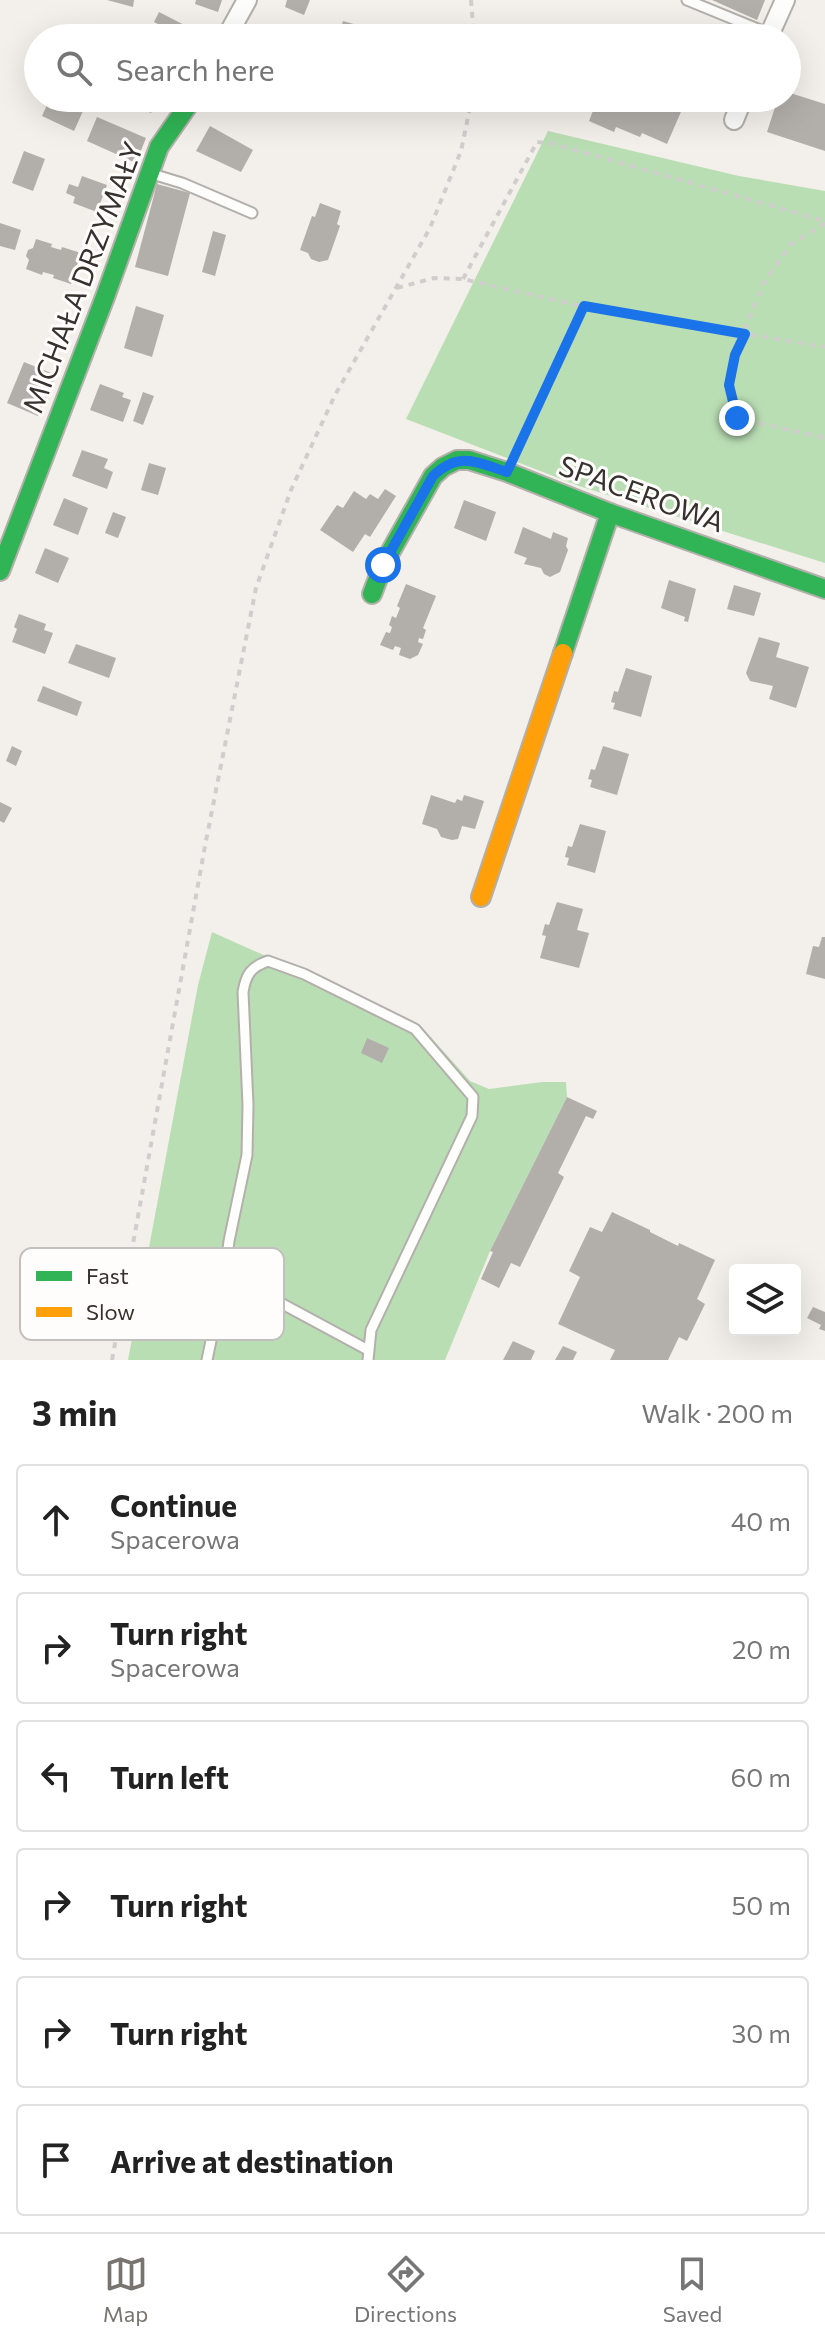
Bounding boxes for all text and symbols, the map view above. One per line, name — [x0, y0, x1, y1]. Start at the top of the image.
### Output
search box — [24, 24, 801, 112]
icon: search — [52, 46, 96, 90]
text: Search here — [116, 50, 275, 87]
street label: MICHAŁA DRZYMAŁY — [15, 137, 149, 417]
route end — [719, 400, 755, 436]
street label: SPACEROWA — [555, 447, 729, 539]
route start — [365, 547, 401, 583]
legend — [20, 1248, 284, 1340]
text: Fast — [86, 1262, 129, 1289]
map controls — [729, 1264, 801, 1336]
button: layers — [729, 1264, 801, 1336]
text: Slow — [86, 1298, 135, 1325]
text: 3 min — [32, 1391, 117, 1433]
text: Walk · 200 m — [642, 1397, 793, 1428]
text: Continue — [110, 1486, 237, 1523]
icon: ahead — [34, 1498, 78, 1542]
text: 40 m — [731, 1505, 791, 1536]
text: Spacerowa — [110, 1523, 240, 1554]
text: Turn right — [110, 1614, 247, 1651]
icon: right — [34, 1626, 78, 1670]
text: 20 m — [732, 1633, 791, 1664]
text: Spacerowa — [110, 1651, 240, 1682]
icon: left — [34, 1754, 78, 1798]
text: Turn left — [110, 1758, 229, 1795]
text: 60 m — [731, 1761, 791, 1792]
icon: right — [34, 1882, 78, 1926]
text: Turn right — [110, 1886, 247, 1923]
text: 50 m — [731, 1889, 791, 1920]
icon: right — [34, 2010, 78, 2054]
text: Turn right — [110, 2014, 247, 2051]
text: 30 m — [732, 2017, 791, 2048]
icon: arrive — [34, 2138, 78, 2182]
text: Arrive at destination — [110, 2142, 394, 2179]
tab: Map — [103, 2252, 148, 2327]
tab: Directions — [354, 2252, 457, 2327]
tab: Saved — [663, 2252, 722, 2327]

